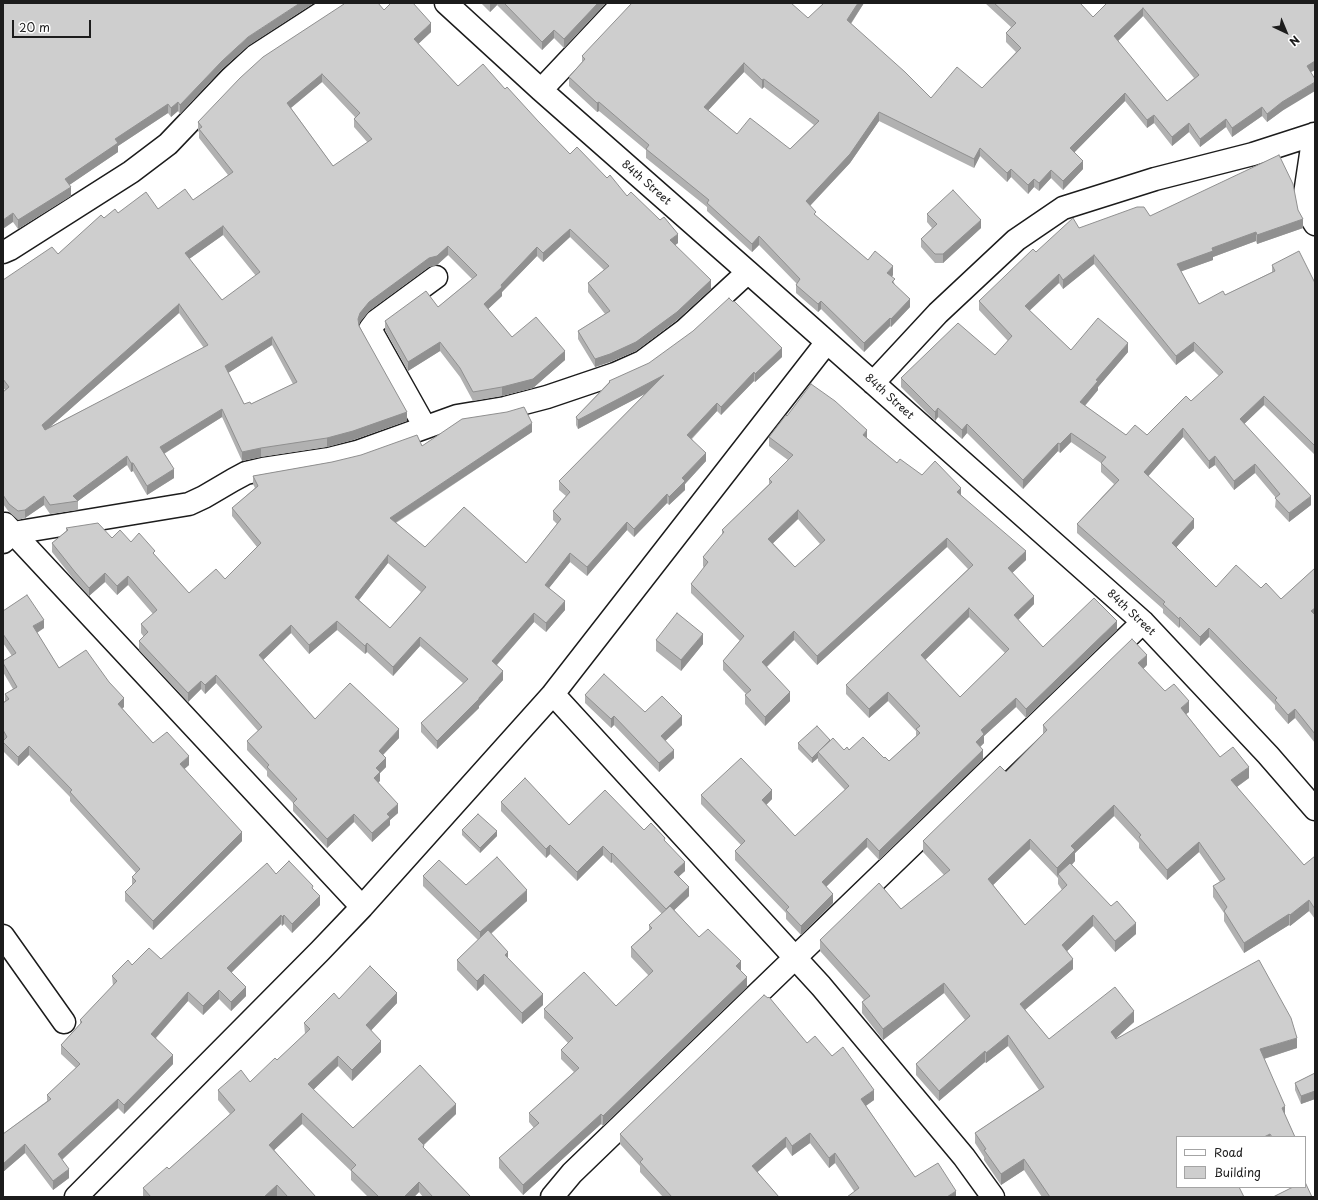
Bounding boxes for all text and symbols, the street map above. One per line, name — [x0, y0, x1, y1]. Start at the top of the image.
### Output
scale bar — [14, 12, 93, 38]
north arrow — [1266, 12, 1306, 52]
text: 20 m — [19, 18, 50, 36]
text: N — [1286, 32, 1304, 50]
street label: 84th Street — [619, 158, 673, 208]
street label: 84th Street — [862, 372, 916, 422]
street label: 84th Street — [1104, 587, 1158, 639]
legend — [1176, 1136, 1306, 1188]
text: Road — [1214, 1143, 1243, 1161]
text: Building — [1214, 1163, 1261, 1181]

